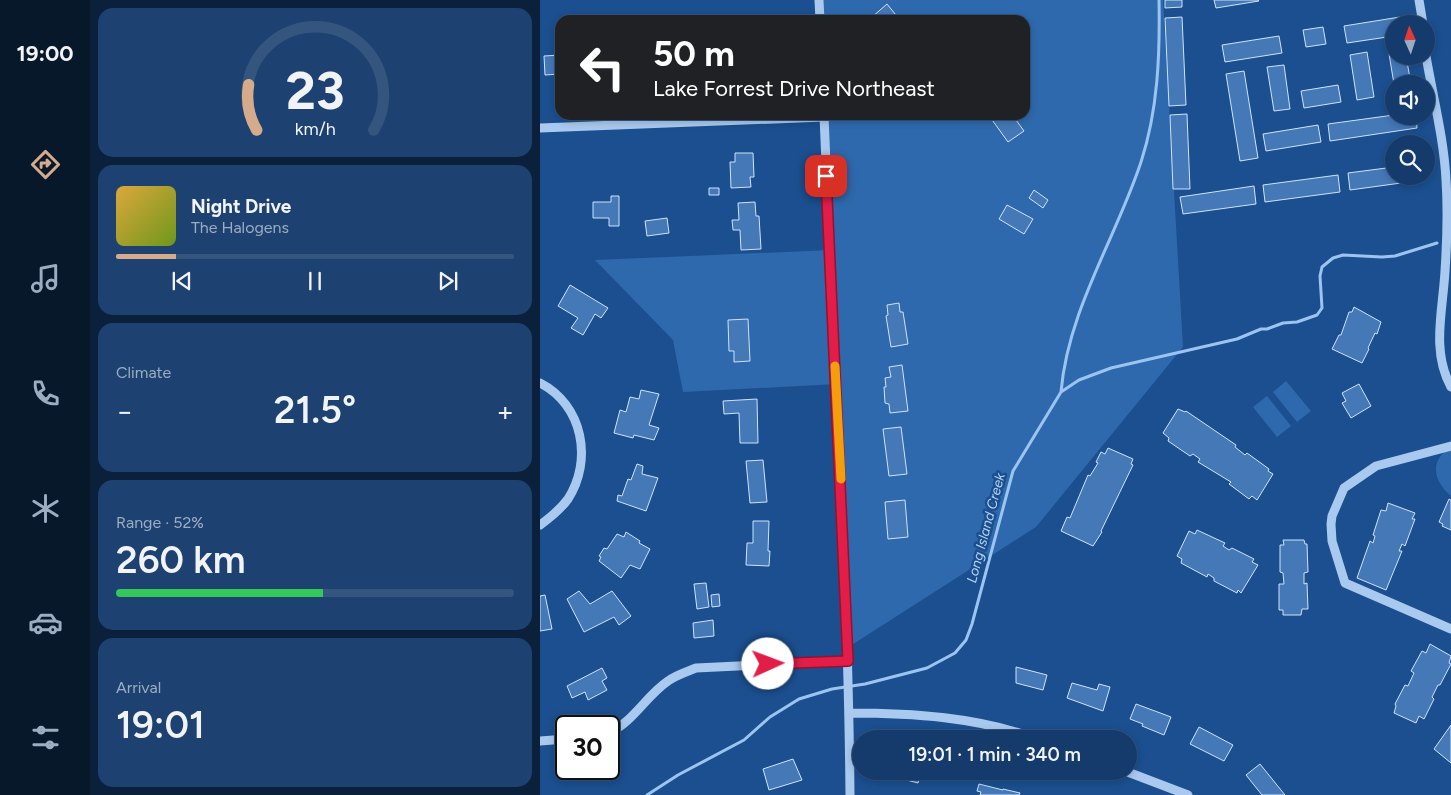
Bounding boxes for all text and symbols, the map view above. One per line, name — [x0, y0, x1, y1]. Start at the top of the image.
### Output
north arrow — [1385, 15, 1435, 65]
map controls — [1385, 15, 1435, 185]
text: 50 m — [653, 33, 735, 75]
icon: left — [570, 35, 635, 100]
text: 19:00 — [16, 40, 74, 67]
text: 23 — [285, 60, 345, 122]
text: Lake Forrest Drive Northeast — [653, 75, 935, 102]
button: sound — [1385, 75, 1435, 125]
text: km/h — [295, 118, 335, 139]
button: search — [1385, 135, 1435, 185]
icon: directions — [28, 147, 63, 182]
pin — [805, 155, 847, 197]
icon: arrive — [812, 162, 840, 190]
text: Night Drive — [191, 195, 291, 218]
text: The Halogens — [191, 218, 289, 237]
icon: music — [28, 261, 63, 296]
icon: previous — [168, 267, 196, 295]
icon: pause — [301, 267, 329, 295]
icon: next — [434, 267, 462, 295]
text: Climate — [116, 363, 171, 382]
icon: phone — [28, 376, 63, 411]
text: 21.5° — [274, 387, 356, 433]
text: − — [116, 394, 133, 428]
text: + — [497, 394, 514, 428]
water label: Long Island Creek — [963, 470, 1009, 585]
icon: climate — [28, 491, 63, 526]
text: Range · 52% — [116, 513, 204, 532]
text: 260 km — [116, 537, 246, 583]
icon: car — [28, 605, 63, 640]
position arrow — [741, 637, 793, 689]
text: Arrival — [116, 678, 161, 697]
text: 19:01 — [116, 702, 205, 748]
speed limit sign: 30 — [555, 715, 620, 780]
icon: filters — [28, 720, 63, 755]
text: 19:01 · 1 min · 340 m — [908, 743, 1081, 766]

